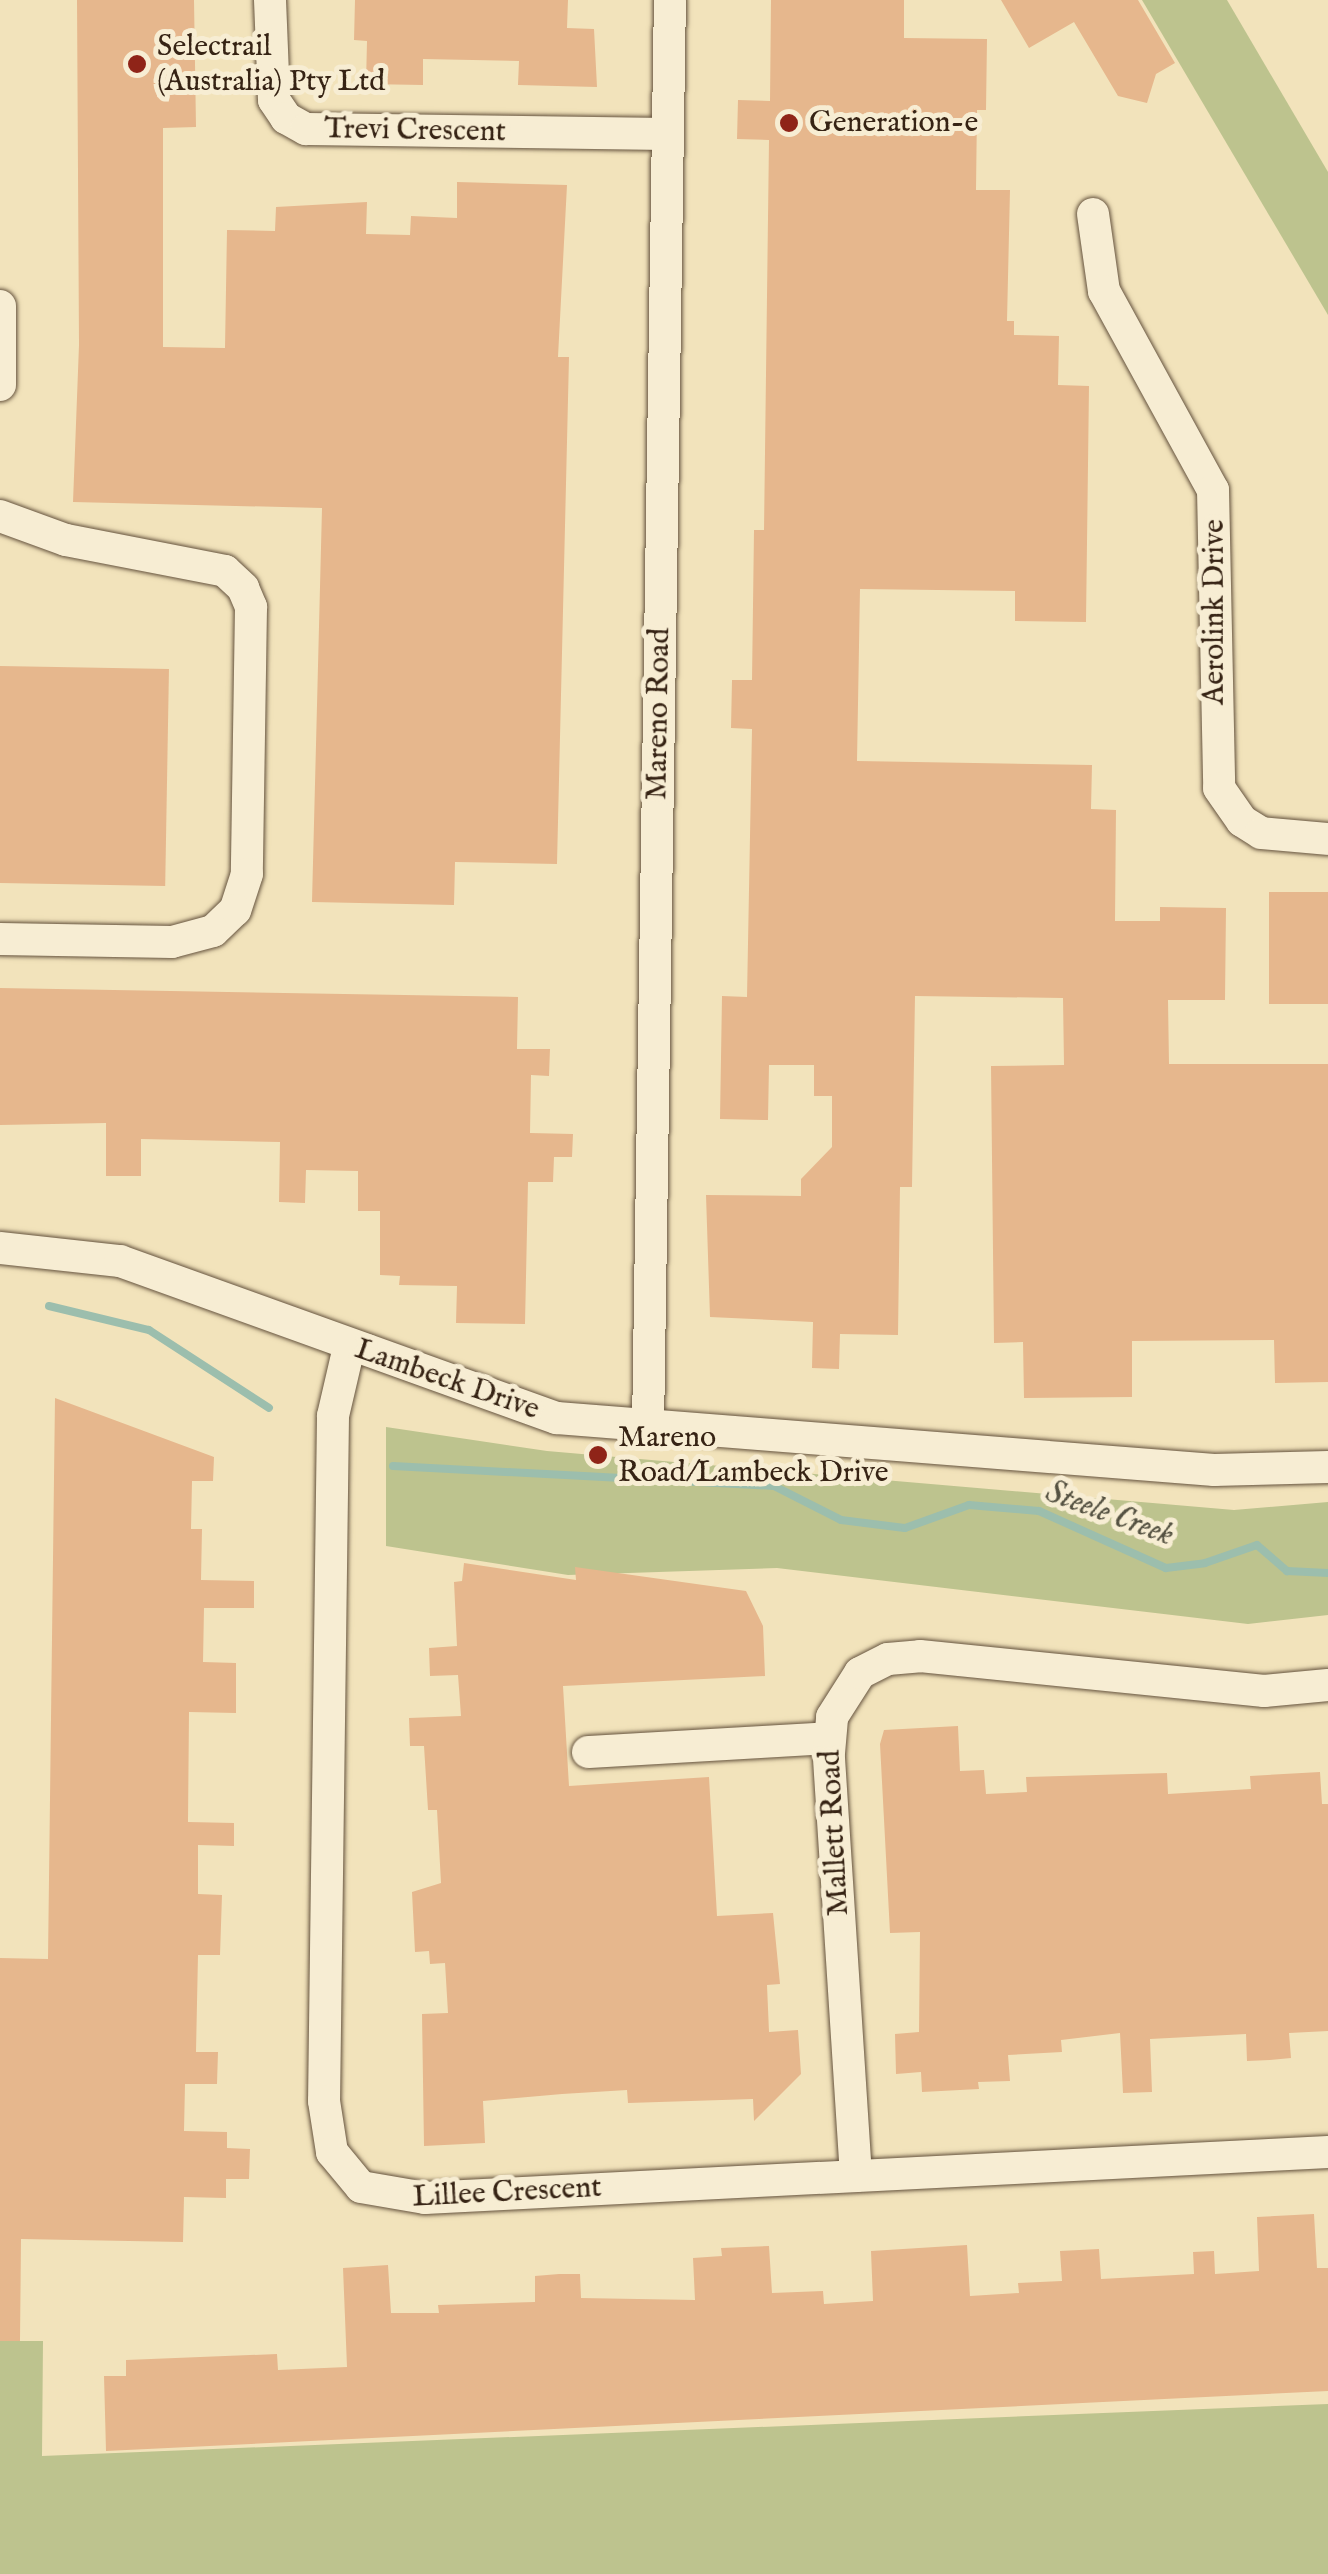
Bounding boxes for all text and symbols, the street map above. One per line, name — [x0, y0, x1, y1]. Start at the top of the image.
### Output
place label: Selectrail (Australia) Pty Ltd — [157, 29, 385, 100]
marker: Selectrail (Australia) Pty Ltd — [126, 53, 148, 75]
place label: Generation-e — [809, 105, 978, 141]
street label: Trevi Crescent — [324, 111, 506, 151]
marker: Generation-e — [778, 112, 800, 134]
street label: Aerolink Drive — [1197, 519, 1233, 705]
street label: Mareno Road — [639, 627, 679, 801]
street label: Lambeck Drive — [350, 1332, 544, 1428]
place label: Mareno Road/Lambeck Drive — [618, 1420, 889, 1490]
marker: Mareno Road/Lambeck Drive — [587, 1444, 609, 1466]
water label: Steele Creek — [1040, 1474, 1178, 1556]
street label: Mallett Road — [813, 1749, 857, 1917]
street label: Lillee Crescent — [412, 2170, 602, 2216]

